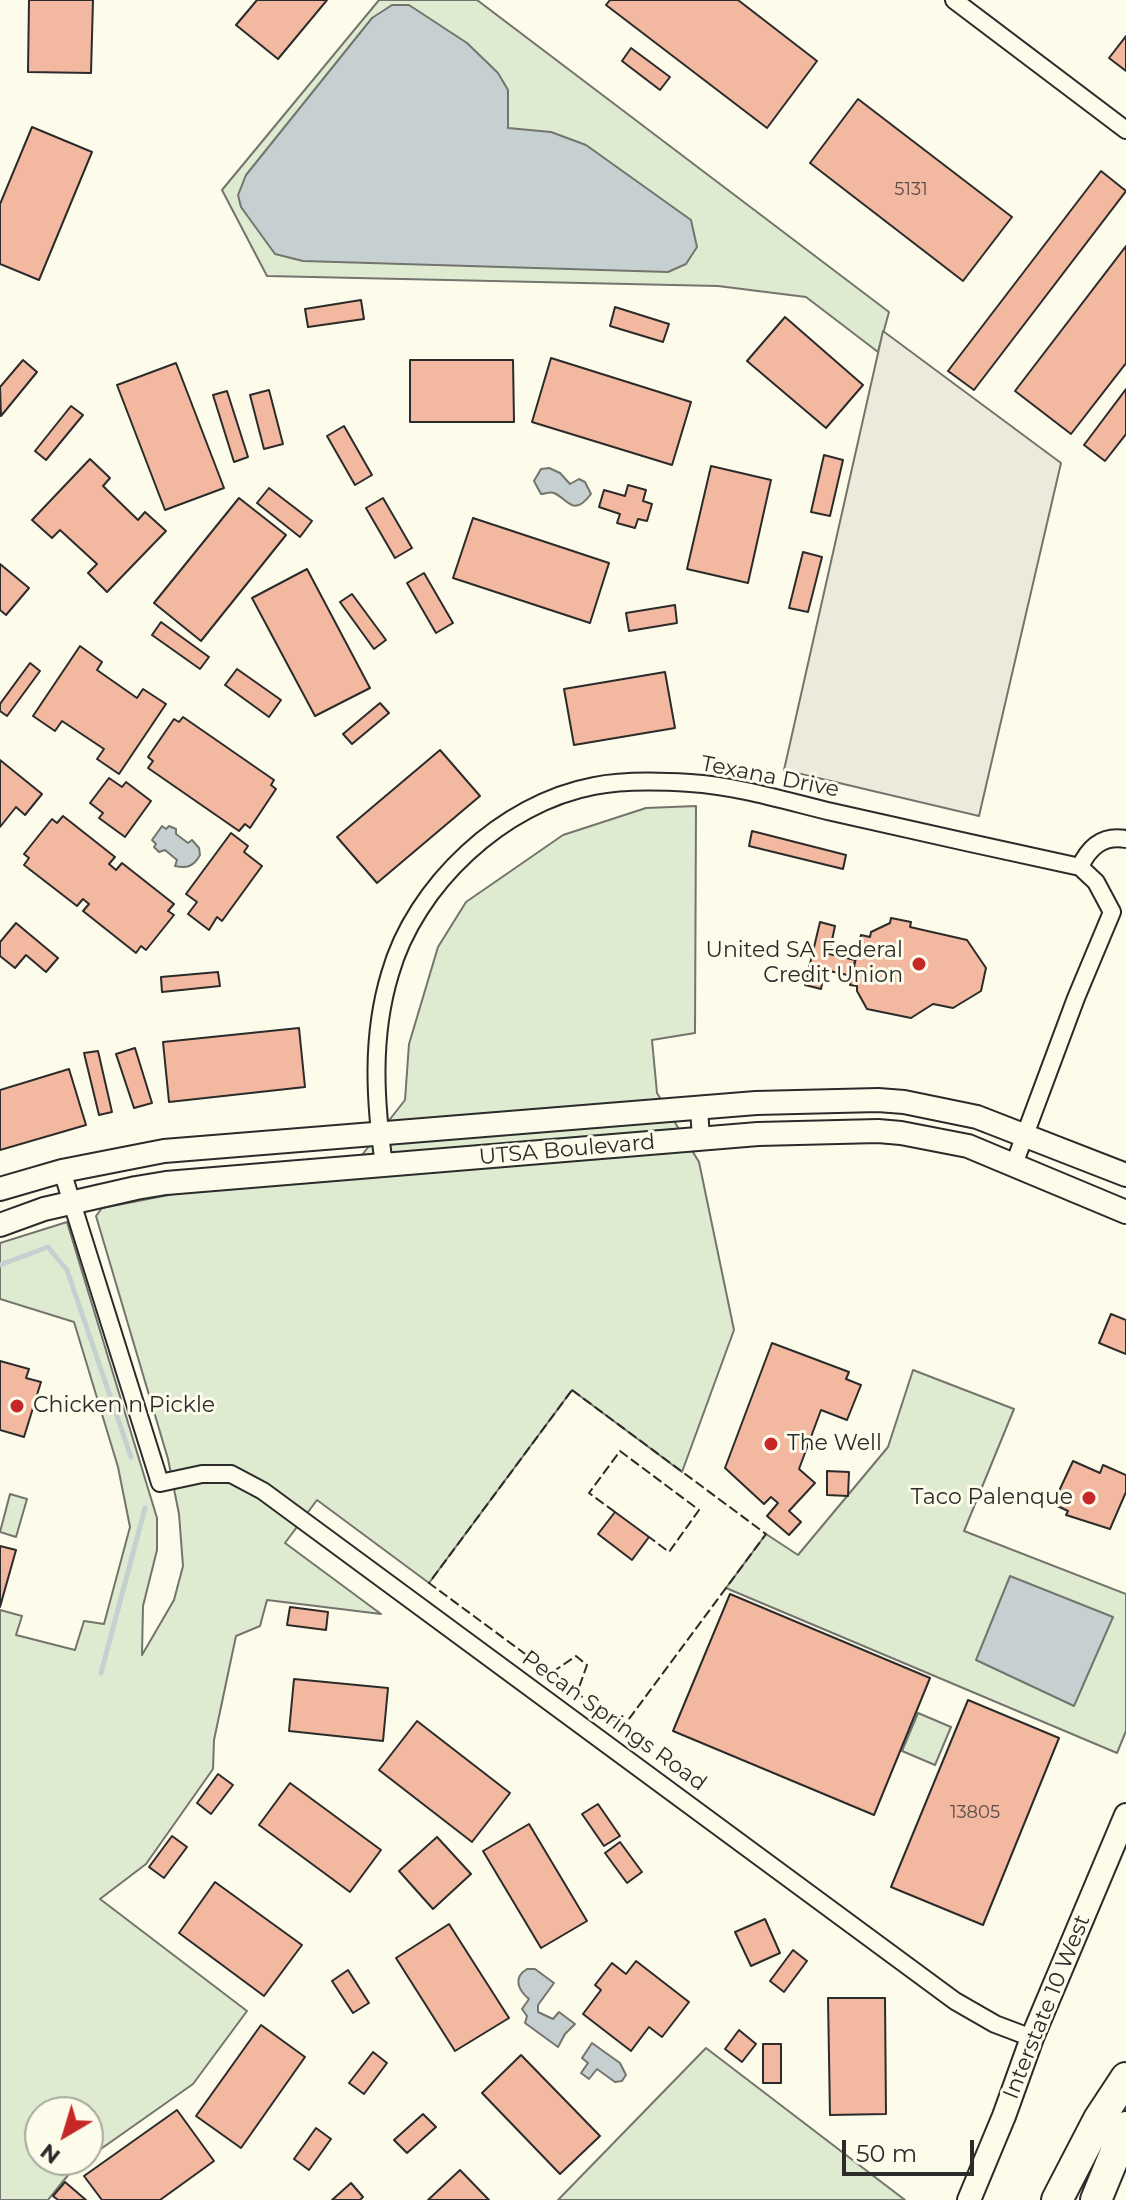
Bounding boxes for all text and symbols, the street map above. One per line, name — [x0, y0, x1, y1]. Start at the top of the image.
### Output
house number: 5131 — [894, 179, 928, 201]
street label: Texana Drive — [699, 751, 841, 803]
place label: United SA Federal Credit Union — [706, 938, 903, 990]
marker: United SA Federal Credit Union — [910, 955, 928, 973]
street label: UTSA Boulevard — [478, 1129, 656, 1171]
place label: Chicken n Pickle — [33, 1393, 215, 1419]
marker: Chicken n Pickle — [8, 1397, 26, 1415]
place label: The Well — [787, 1431, 882, 1457]
marker: The Well — [762, 1435, 780, 1453]
place label: Taco Palenque — [911, 1485, 1073, 1511]
marker: Taco Palenque — [1080, 1489, 1098, 1507]
street label: Pecan Springs Road — [517, 1645, 711, 1797]
house number: 13805 — [950, 1802, 1000, 1824]
street label: Interstate 10 West — [998, 1911, 1096, 2103]
north arrow — [24, 2096, 104, 2176]
scale bar — [846, 2124, 978, 2174]
text: N — [35, 2138, 65, 2170]
text: 50 m — [856, 2139, 917, 2168]

